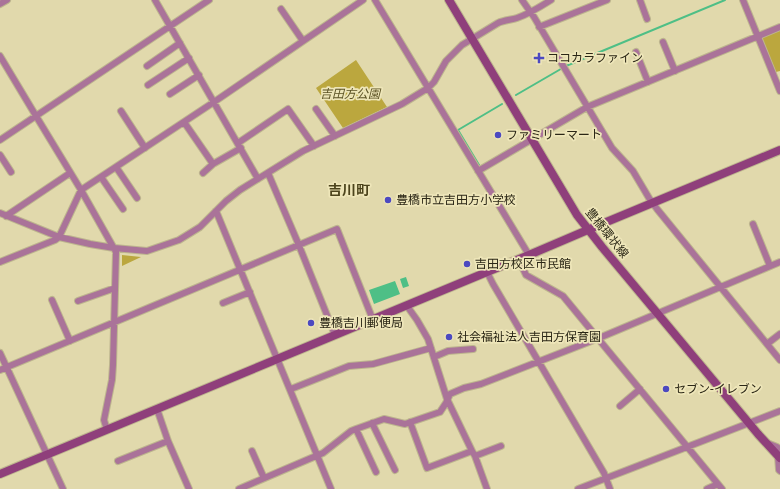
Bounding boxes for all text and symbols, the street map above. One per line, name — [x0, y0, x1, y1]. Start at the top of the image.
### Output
place label: ココカラファイン — [547, 49, 643, 66]
marker: ココカラファイン — [534, 53, 544, 63]
park label: 吉田方公園 — [320, 85, 382, 102]
place label: ファミリーマート — [506, 126, 602, 143]
marker: ファミリーマート — [493, 130, 503, 140]
district label: 吉川町 — [328, 180, 370, 199]
place label: 豊橋市立吉田方小学校 — [396, 191, 516, 208]
marker: 豊橋市立吉田方小学校 — [383, 195, 393, 205]
street label: 豊橋環状線 — [582, 204, 633, 261]
place label: 吉田方校区市民館 — [475, 255, 571, 272]
marker: 吉田方校区市民館 — [462, 259, 472, 269]
place label: 豊橋吉川郵便局 — [319, 314, 403, 331]
marker: 豊橋吉川郵便局 — [306, 318, 316, 328]
place label: 社会福祉法人吉田方保育園 — [457, 328, 601, 345]
marker: 社会福祉法人吉田方保育園 — [444, 332, 454, 342]
place label: セブン-イレブン — [674, 380, 762, 397]
marker: セブン-イレブン — [661, 384, 671, 394]

